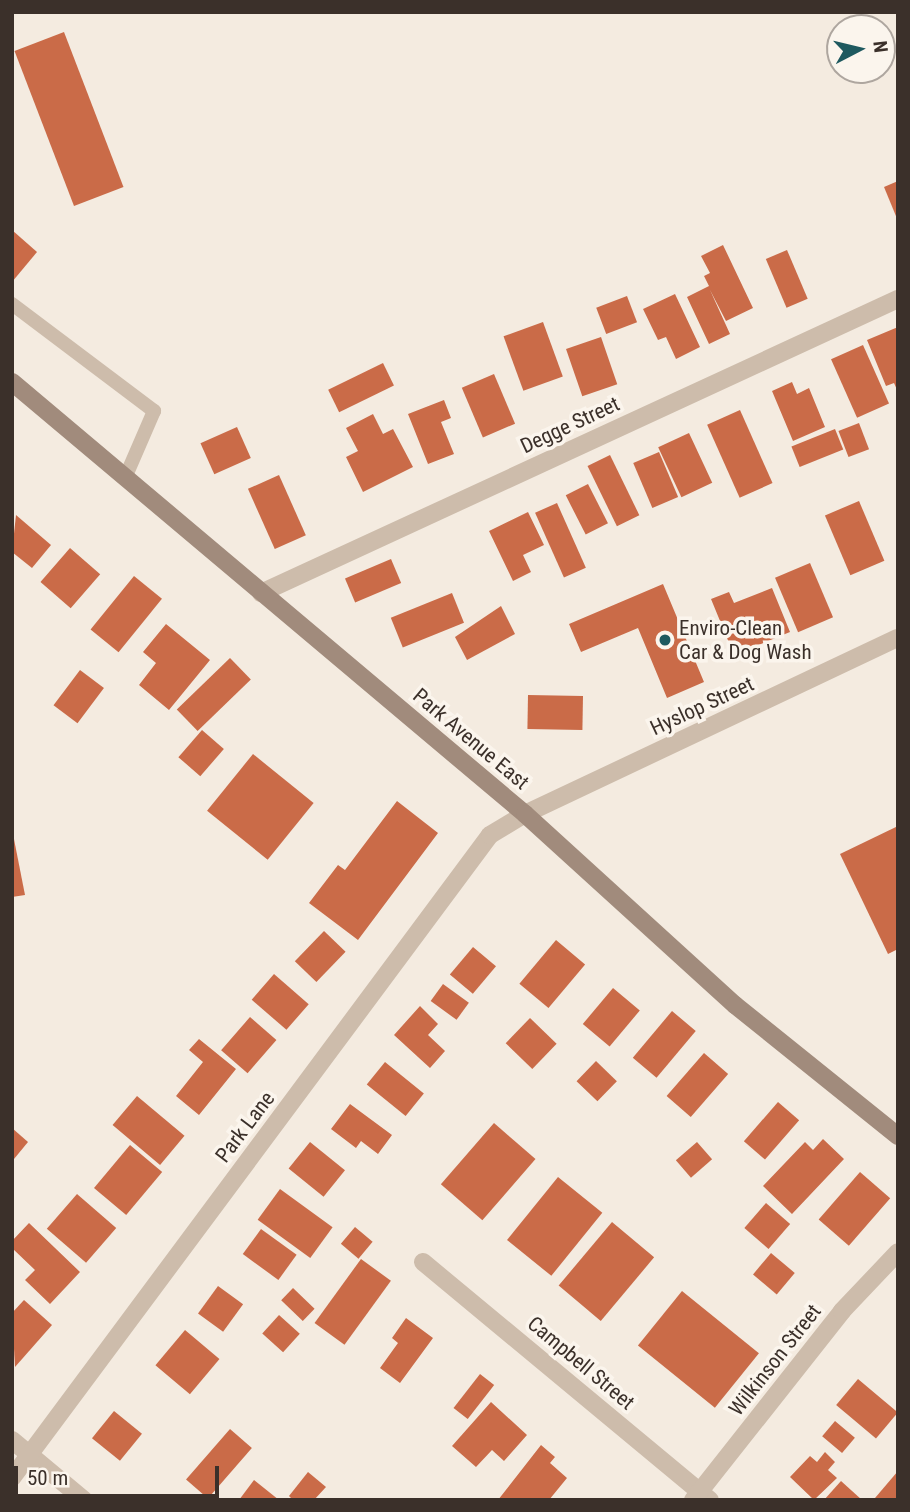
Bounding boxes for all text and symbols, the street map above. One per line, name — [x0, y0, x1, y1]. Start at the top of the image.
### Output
north arrow — [826, 14, 896, 84]
text: N — [868, 39, 892, 54]
street label: Degge Street — [516, 391, 624, 459]
place label: Enviro-Clean Car & Dog Wash — [679, 615, 812, 665]
marker: Enviro-Clean Car & Dog Wash — [657, 632, 673, 648]
street label: Hyslop Street — [646, 671, 758, 741]
street label: Park Avenue East — [408, 683, 534, 795]
street label: Park Lane — [210, 1087, 280, 1167]
street label: Wilkinson Street — [724, 1299, 826, 1421]
street label: Campbell Street — [522, 1311, 640, 1415]
scale bar — [18, 1452, 222, 1496]
text: 50 m — [27, 1466, 68, 1490]

